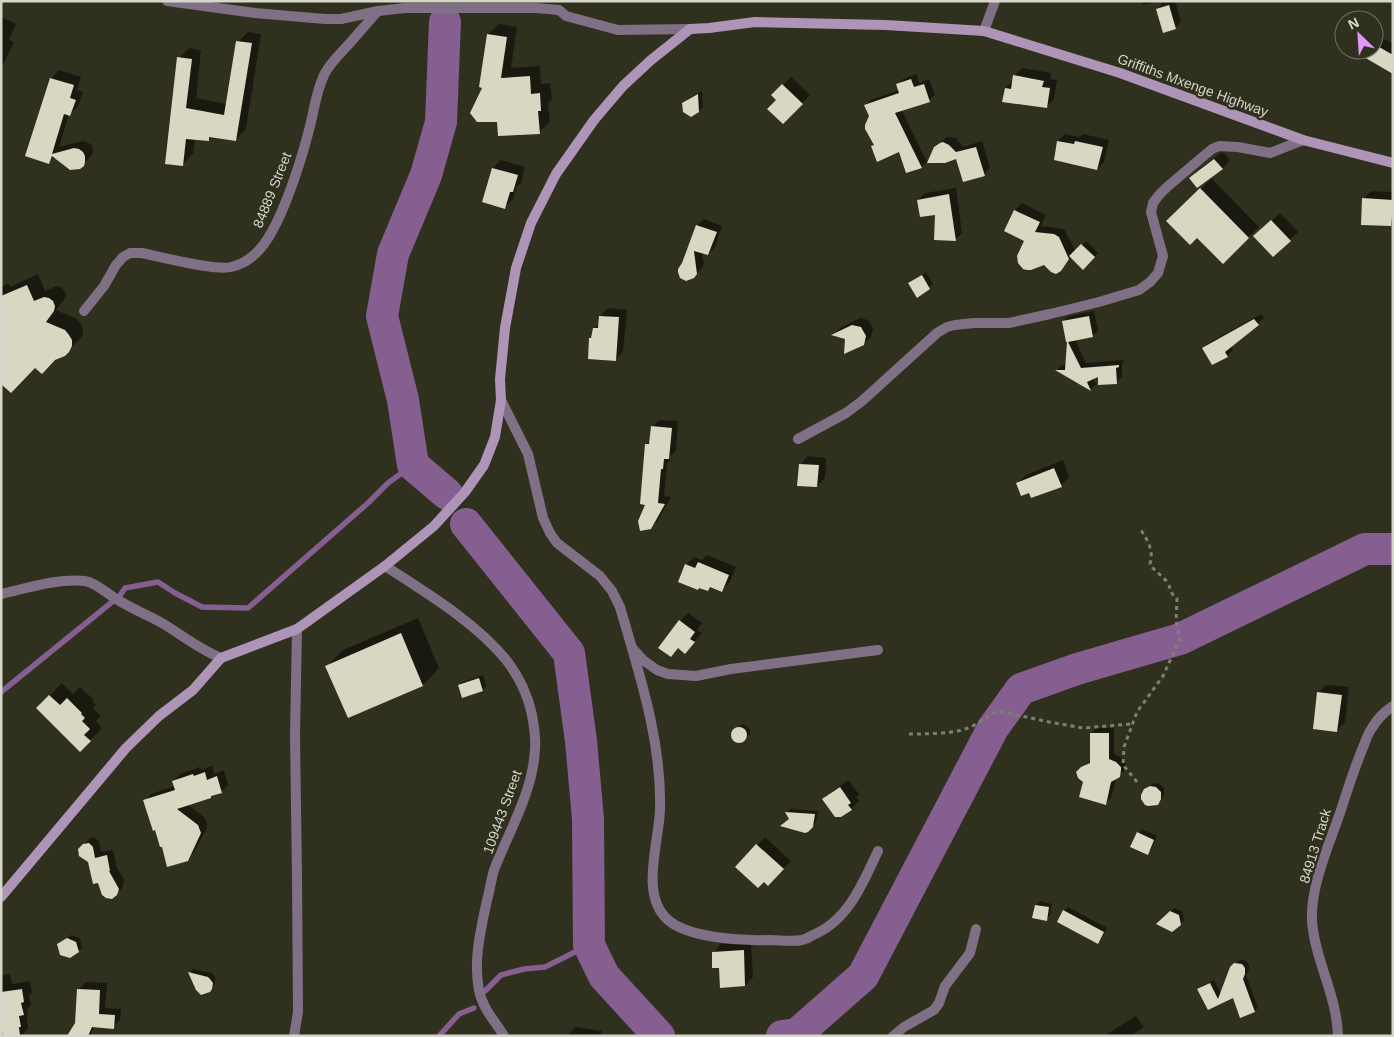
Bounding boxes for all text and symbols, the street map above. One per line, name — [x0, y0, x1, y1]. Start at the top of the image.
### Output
north arrow — [1334, 10, 1384, 60]
text: N — [1346, 14, 1361, 33]
street label: Griffiths Mxenge Highway — [1115, 50, 1271, 120]
street label: 84889 Street — [250, 150, 294, 230]
street label: 109443 Street — [479, 768, 525, 856]
street label: 84913 Track — [1296, 806, 1334, 885]

